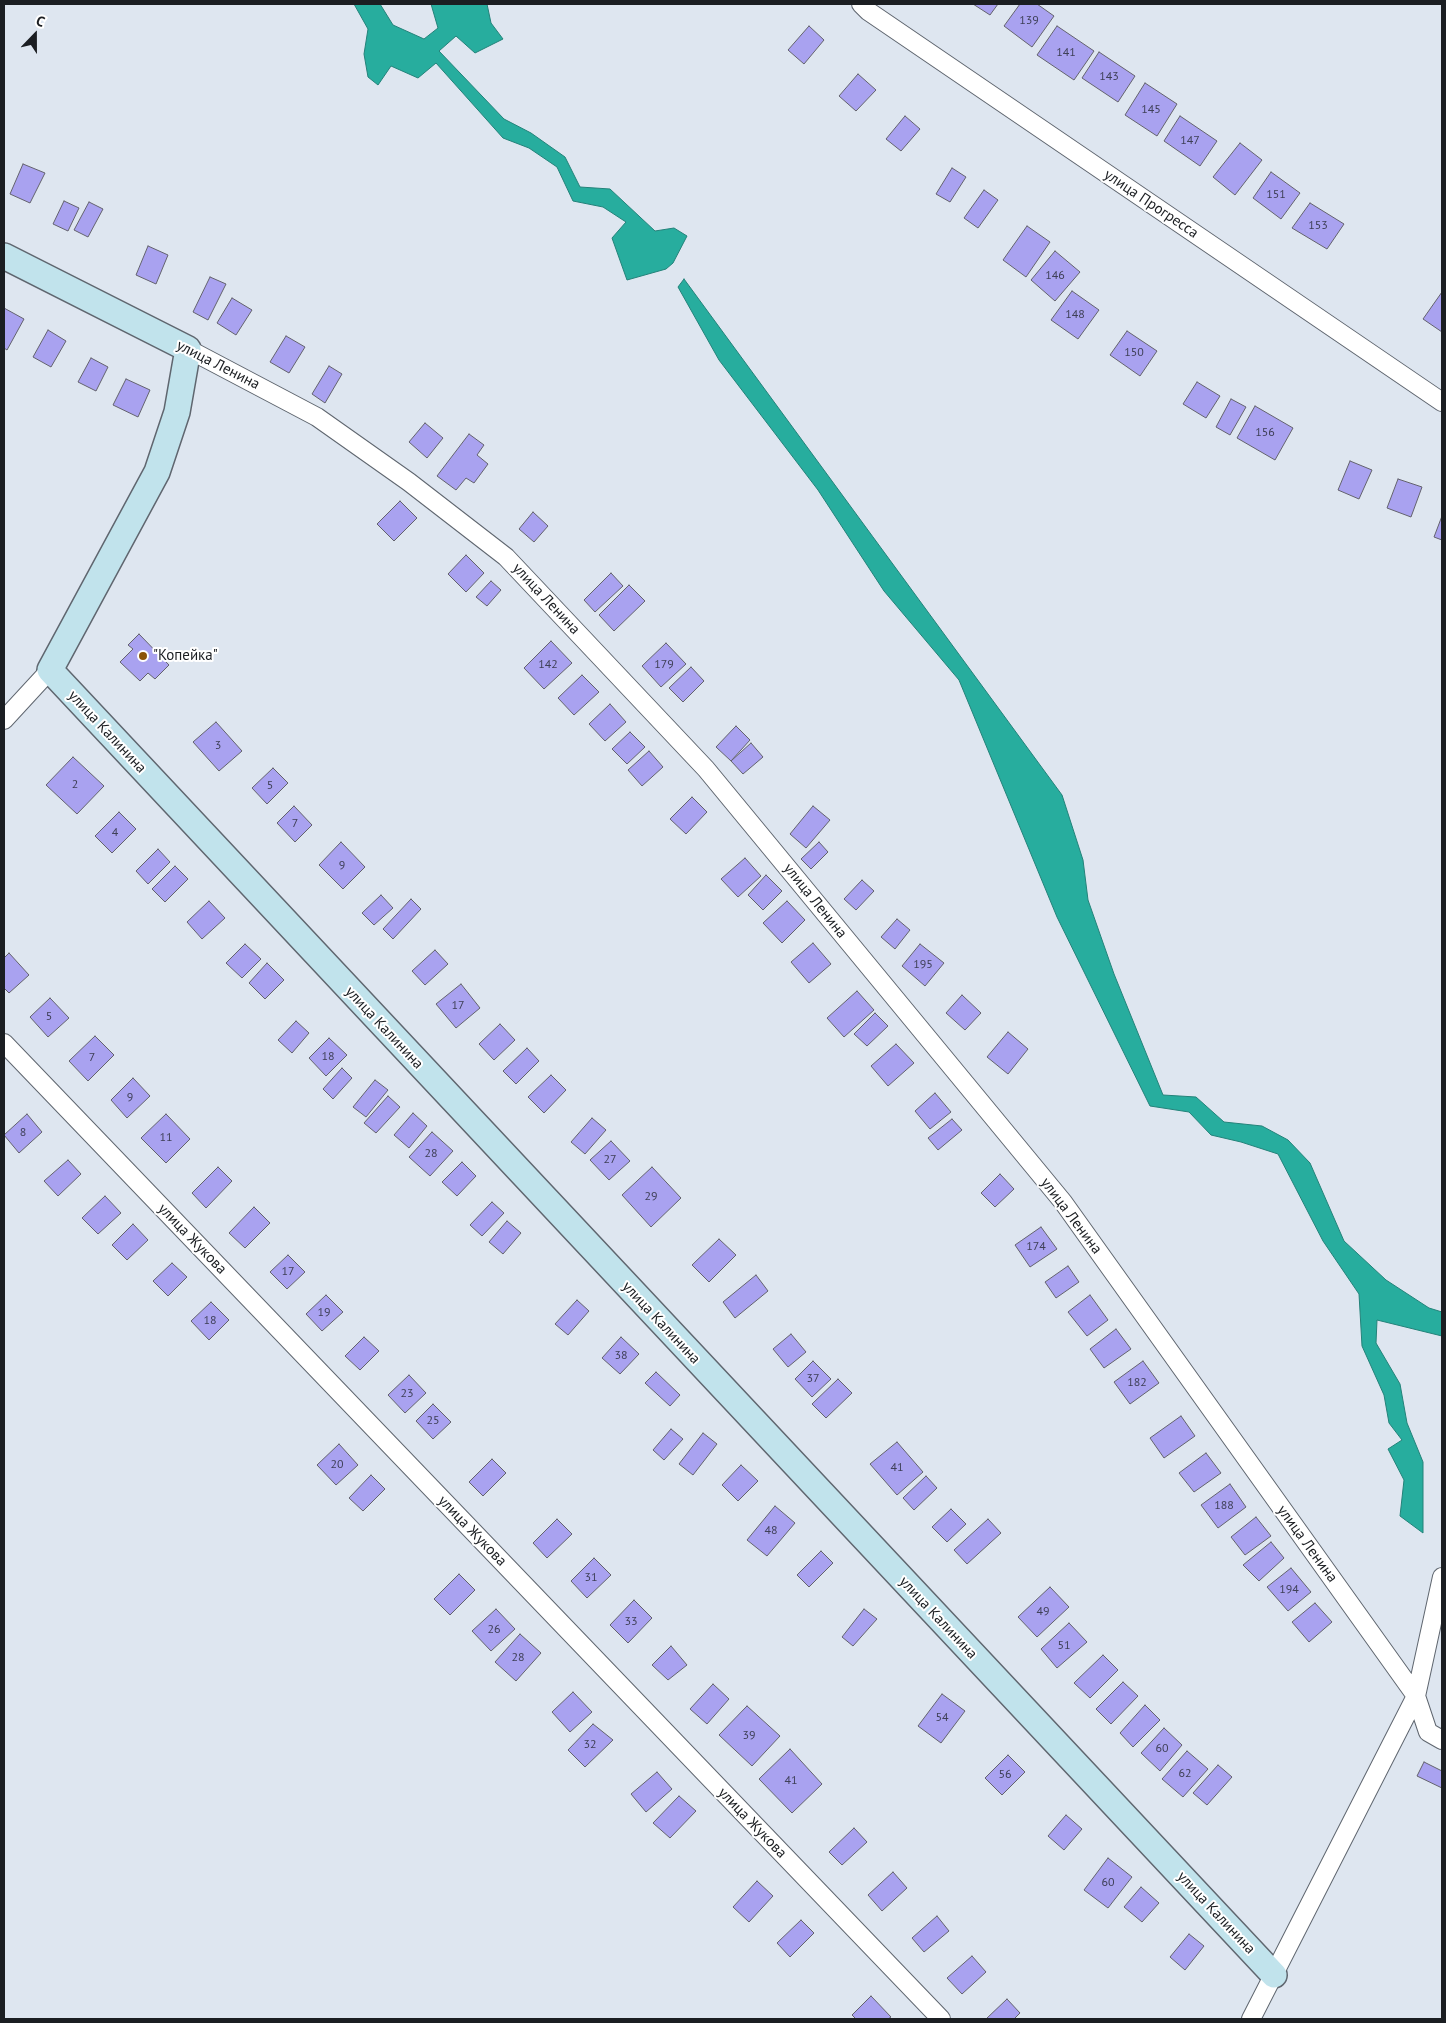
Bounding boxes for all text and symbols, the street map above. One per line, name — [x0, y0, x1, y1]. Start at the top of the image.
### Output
north arrow — [10, 10, 60, 60]
text: С — [34, 11, 48, 31]
house number: 139 — [1019, 14, 1039, 28]
house number: 141 — [1056, 46, 1076, 60]
house number: 143 — [1099, 70, 1119, 84]
house number: 145 — [1141, 103, 1161, 117]
house number: 147 — [1180, 134, 1200, 148]
street label: улица Прогресса — [1100, 166, 1202, 242]
house number: 151 — [1266, 188, 1286, 202]
house number: 153 — [1308, 219, 1328, 233]
house number: 146 — [1045, 269, 1065, 283]
house number: 148 — [1065, 308, 1085, 322]
street label: улица Ленина — [173, 336, 263, 394]
house number: 150 — [1124, 346, 1144, 360]
house number: 156 — [1255, 426, 1275, 440]
street label: улица Ленина — [508, 560, 584, 638]
place label: "Копейка" — [153, 647, 218, 665]
marker: "Копейка" — [137, 650, 149, 662]
house number: 142 — [538, 658, 558, 672]
house number: 179 — [654, 658, 674, 672]
street label: улица Калинина — [64, 687, 150, 777]
house number: 3 — [215, 739, 221, 753]
house number: 2 — [72, 778, 78, 792]
house number: 5 — [267, 779, 273, 793]
house number: 7 — [292, 817, 298, 831]
house number: 4 — [112, 826, 118, 840]
house number: 9 — [339, 859, 345, 873]
street label: улица Ленина — [779, 860, 851, 942]
house number: 195 — [913, 958, 933, 972]
street label: улица Калинина — [341, 983, 427, 1073]
house number: 17 — [451, 999, 465, 1013]
house number: 5 — [46, 1010, 52, 1024]
house number: 18 — [321, 1050, 335, 1064]
house number: 7 — [89, 1051, 95, 1065]
house number: 9 — [127, 1091, 133, 1105]
house number: 8 — [20, 1126, 26, 1140]
house number: 11 — [159, 1131, 173, 1145]
house number: 28 — [424, 1147, 438, 1161]
house number: 27 — [603, 1153, 617, 1167]
street label: улица Ленина — [1036, 1174, 1106, 1258]
house number: 29 — [644, 1190, 658, 1204]
street label: улица Жукова — [154, 1200, 230, 1278]
house number: 174 — [1026, 1240, 1046, 1254]
house number: 17 — [281, 1265, 295, 1279]
street label: улица Калинина — [618, 1278, 704, 1368]
house number: 19 — [317, 1306, 331, 1320]
house number: 18 — [203, 1314, 217, 1328]
house number: 38 — [614, 1349, 628, 1363]
house number: 37 — [806, 1372, 820, 1386]
house number: 182 — [1127, 1376, 1147, 1390]
house number: 23 — [400, 1387, 414, 1401]
house number: 25 — [426, 1414, 440, 1428]
house number: 20 — [330, 1458, 344, 1472]
house number: 41 — [890, 1461, 904, 1475]
street label: улица Жукова — [434, 1492, 510, 1570]
house number: 188 — [1214, 1499, 1234, 1513]
street label: улица Ленина — [1273, 1502, 1341, 1586]
house number: 48 — [764, 1524, 778, 1538]
house number: 31 — [584, 1571, 598, 1585]
street label: улица Калинина — [895, 1573, 981, 1663]
house number: 194 — [1279, 1583, 1299, 1597]
house number: 49 — [1036, 1605, 1050, 1619]
house number: 33 — [624, 1615, 638, 1629]
house number: 26 — [487, 1623, 501, 1637]
house number: 51 — [1057, 1639, 1071, 1653]
house number: 28 — [511, 1651, 525, 1665]
house number: 54 — [935, 1711, 949, 1725]
house number: 39 — [742, 1729, 756, 1743]
house number: 32 — [583, 1738, 597, 1752]
house number: 60 — [1155, 1742, 1169, 1756]
house number: 62 — [1178, 1767, 1192, 1781]
house number: 56 — [998, 1768, 1012, 1782]
house number: 41 — [784, 1774, 798, 1788]
street label: улица Жукова — [714, 1784, 790, 1862]
street label: улица Калинина — [1173, 1868, 1259, 1958]
house number: 60 — [1101, 1876, 1115, 1890]

